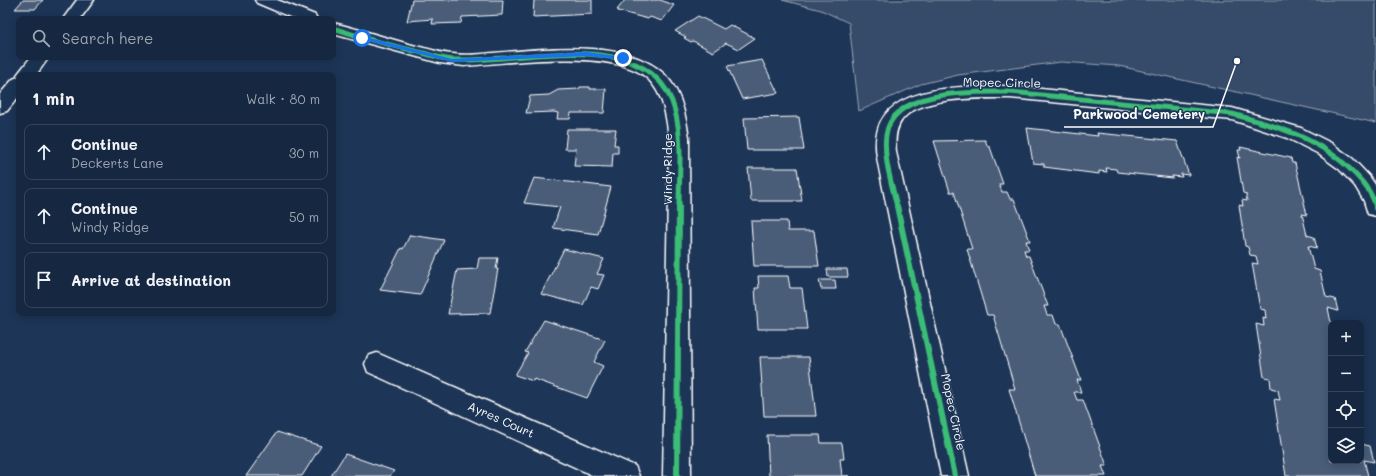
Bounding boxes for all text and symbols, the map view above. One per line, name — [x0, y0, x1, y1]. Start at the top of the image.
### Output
search box — [16, 16, 336, 60]
icon: search — [30, 27, 52, 49]
text: Search here — [62, 28, 153, 48]
route start — [353, 29, 371, 47]
route end — [614, 49, 632, 67]
street label: Mopec Circle — [963, 73, 1041, 91]
text: 1 min — [32, 87, 75, 109]
text: Walk · 80 m — [246, 90, 320, 107]
callout: Parkwood Cemetery — [1064, 102, 1213, 127]
text: Parkwood Cemetery — [1073, 105, 1205, 123]
street label: Windy Ridge — [659, 133, 675, 205]
text: Continue — [71, 134, 138, 154]
icon: ahead — [33, 141, 55, 163]
text: 30 m — [289, 144, 319, 161]
text: Deckerts Lane — [71, 154, 163, 171]
text: Continue — [71, 198, 138, 218]
icon: ahead — [33, 205, 55, 227]
text: 50 m — [289, 208, 319, 225]
text: Windy Ridge — [71, 218, 149, 235]
icon: arrive — [33, 269, 55, 291]
text: Arrive at destination — [71, 270, 231, 290]
map controls — [1328, 320, 1364, 464]
button: + — [1328, 320, 1364, 356]
button: − — [1328, 356, 1364, 392]
street label: Mopec Circle — [938, 372, 970, 452]
button: locate — [1328, 392, 1364, 428]
street label: Ayres Court — [466, 397, 537, 441]
button: layers — [1328, 428, 1364, 464]

